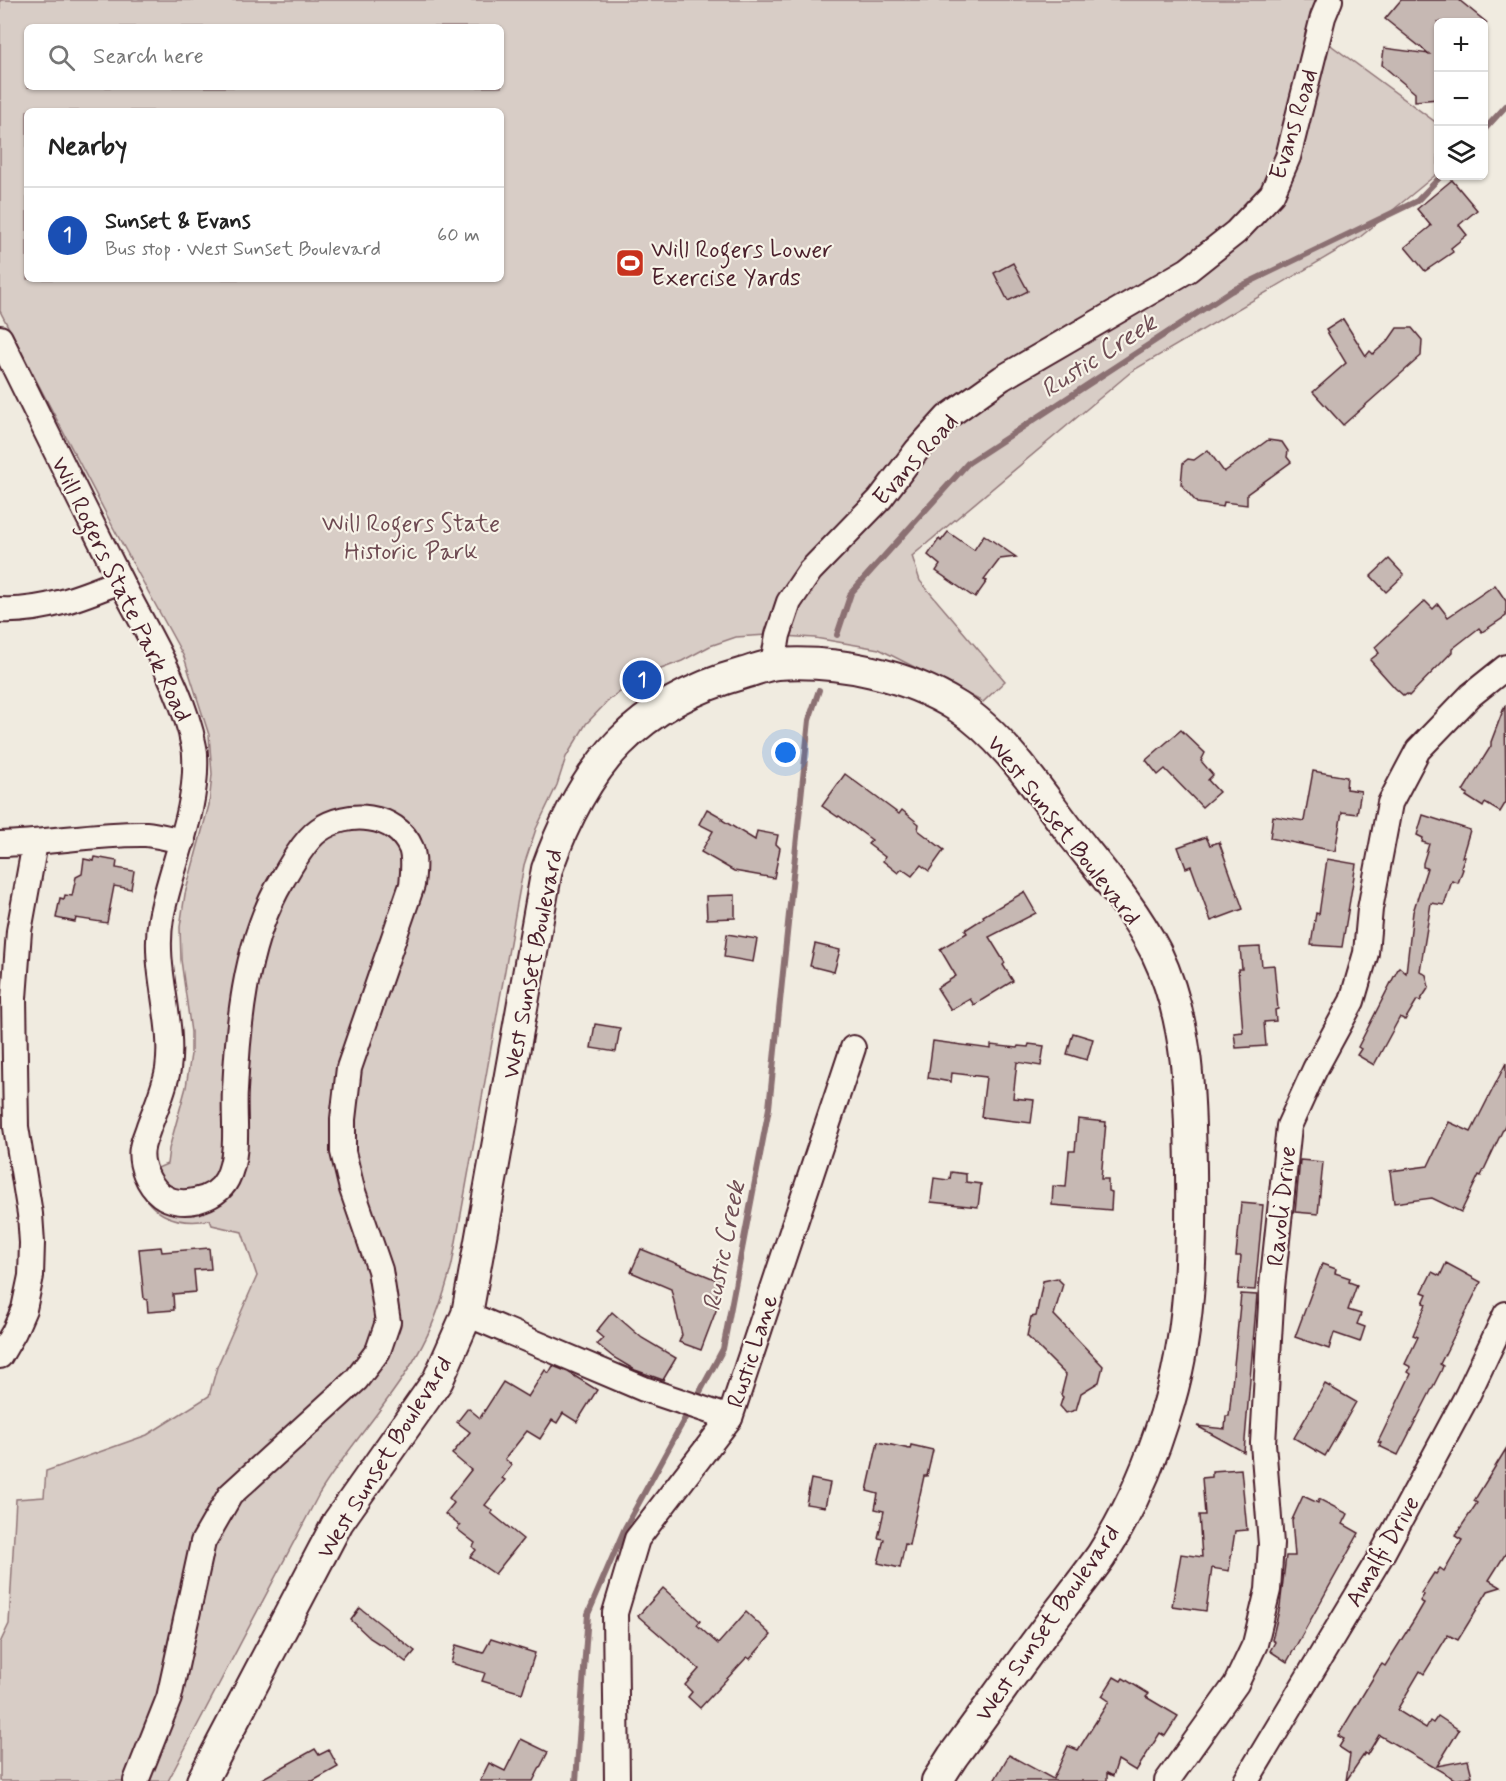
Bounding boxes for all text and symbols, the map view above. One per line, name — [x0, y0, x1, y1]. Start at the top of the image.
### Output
map controls — [1434, 18, 1488, 180]
button: + — [1434, 18, 1488, 72]
search box — [24, 24, 504, 90]
icon: search — [45, 41, 78, 74]
text: Search here — [93, 43, 204, 71]
street label: Evans Road — [1263, 65, 1326, 184]
button: − — [1434, 72, 1488, 126]
button: layers — [1434, 126, 1488, 180]
text: Nearby — [48, 130, 127, 164]
text: Sunset & Evans — [105, 208, 251, 236]
text: 1 — [63, 222, 72, 249]
text: 60 m — [437, 222, 480, 249]
place label: Will Rogers Lower Exercise Yards — [651, 235, 833, 294]
text: Bus stop · West Sunset Boulevard — [105, 236, 381, 263]
sports icon: Will Rogers Lower Exercise Yards — [614, 247, 646, 279]
water label: Rustic Creek — [1035, 306, 1165, 407]
street label: Evans Road — [866, 407, 966, 513]
street label: Will Rogers State Park Road — [40, 452, 198, 728]
park label: Will Rogers State Historic Park — [322, 509, 500, 568]
pin: 1 — [622, 658, 662, 702]
street label: West Sunset Boulevard — [979, 729, 1147, 932]
your location — [771, 738, 800, 767]
street label: West Sunset Boulevard — [496, 847, 571, 1082]
street label: Ravoli Drive — [1261, 1144, 1304, 1268]
water label: Rustic Creek — [696, 1177, 755, 1314]
street label: Rustic Lane — [721, 1291, 786, 1412]
street label: West Sunset Boulevard — [310, 1351, 460, 1565]
street label: Amalfi Drive — [1339, 1491, 1428, 1613]
street label: West Sunset Boulevard — [969, 1519, 1128, 1728]

